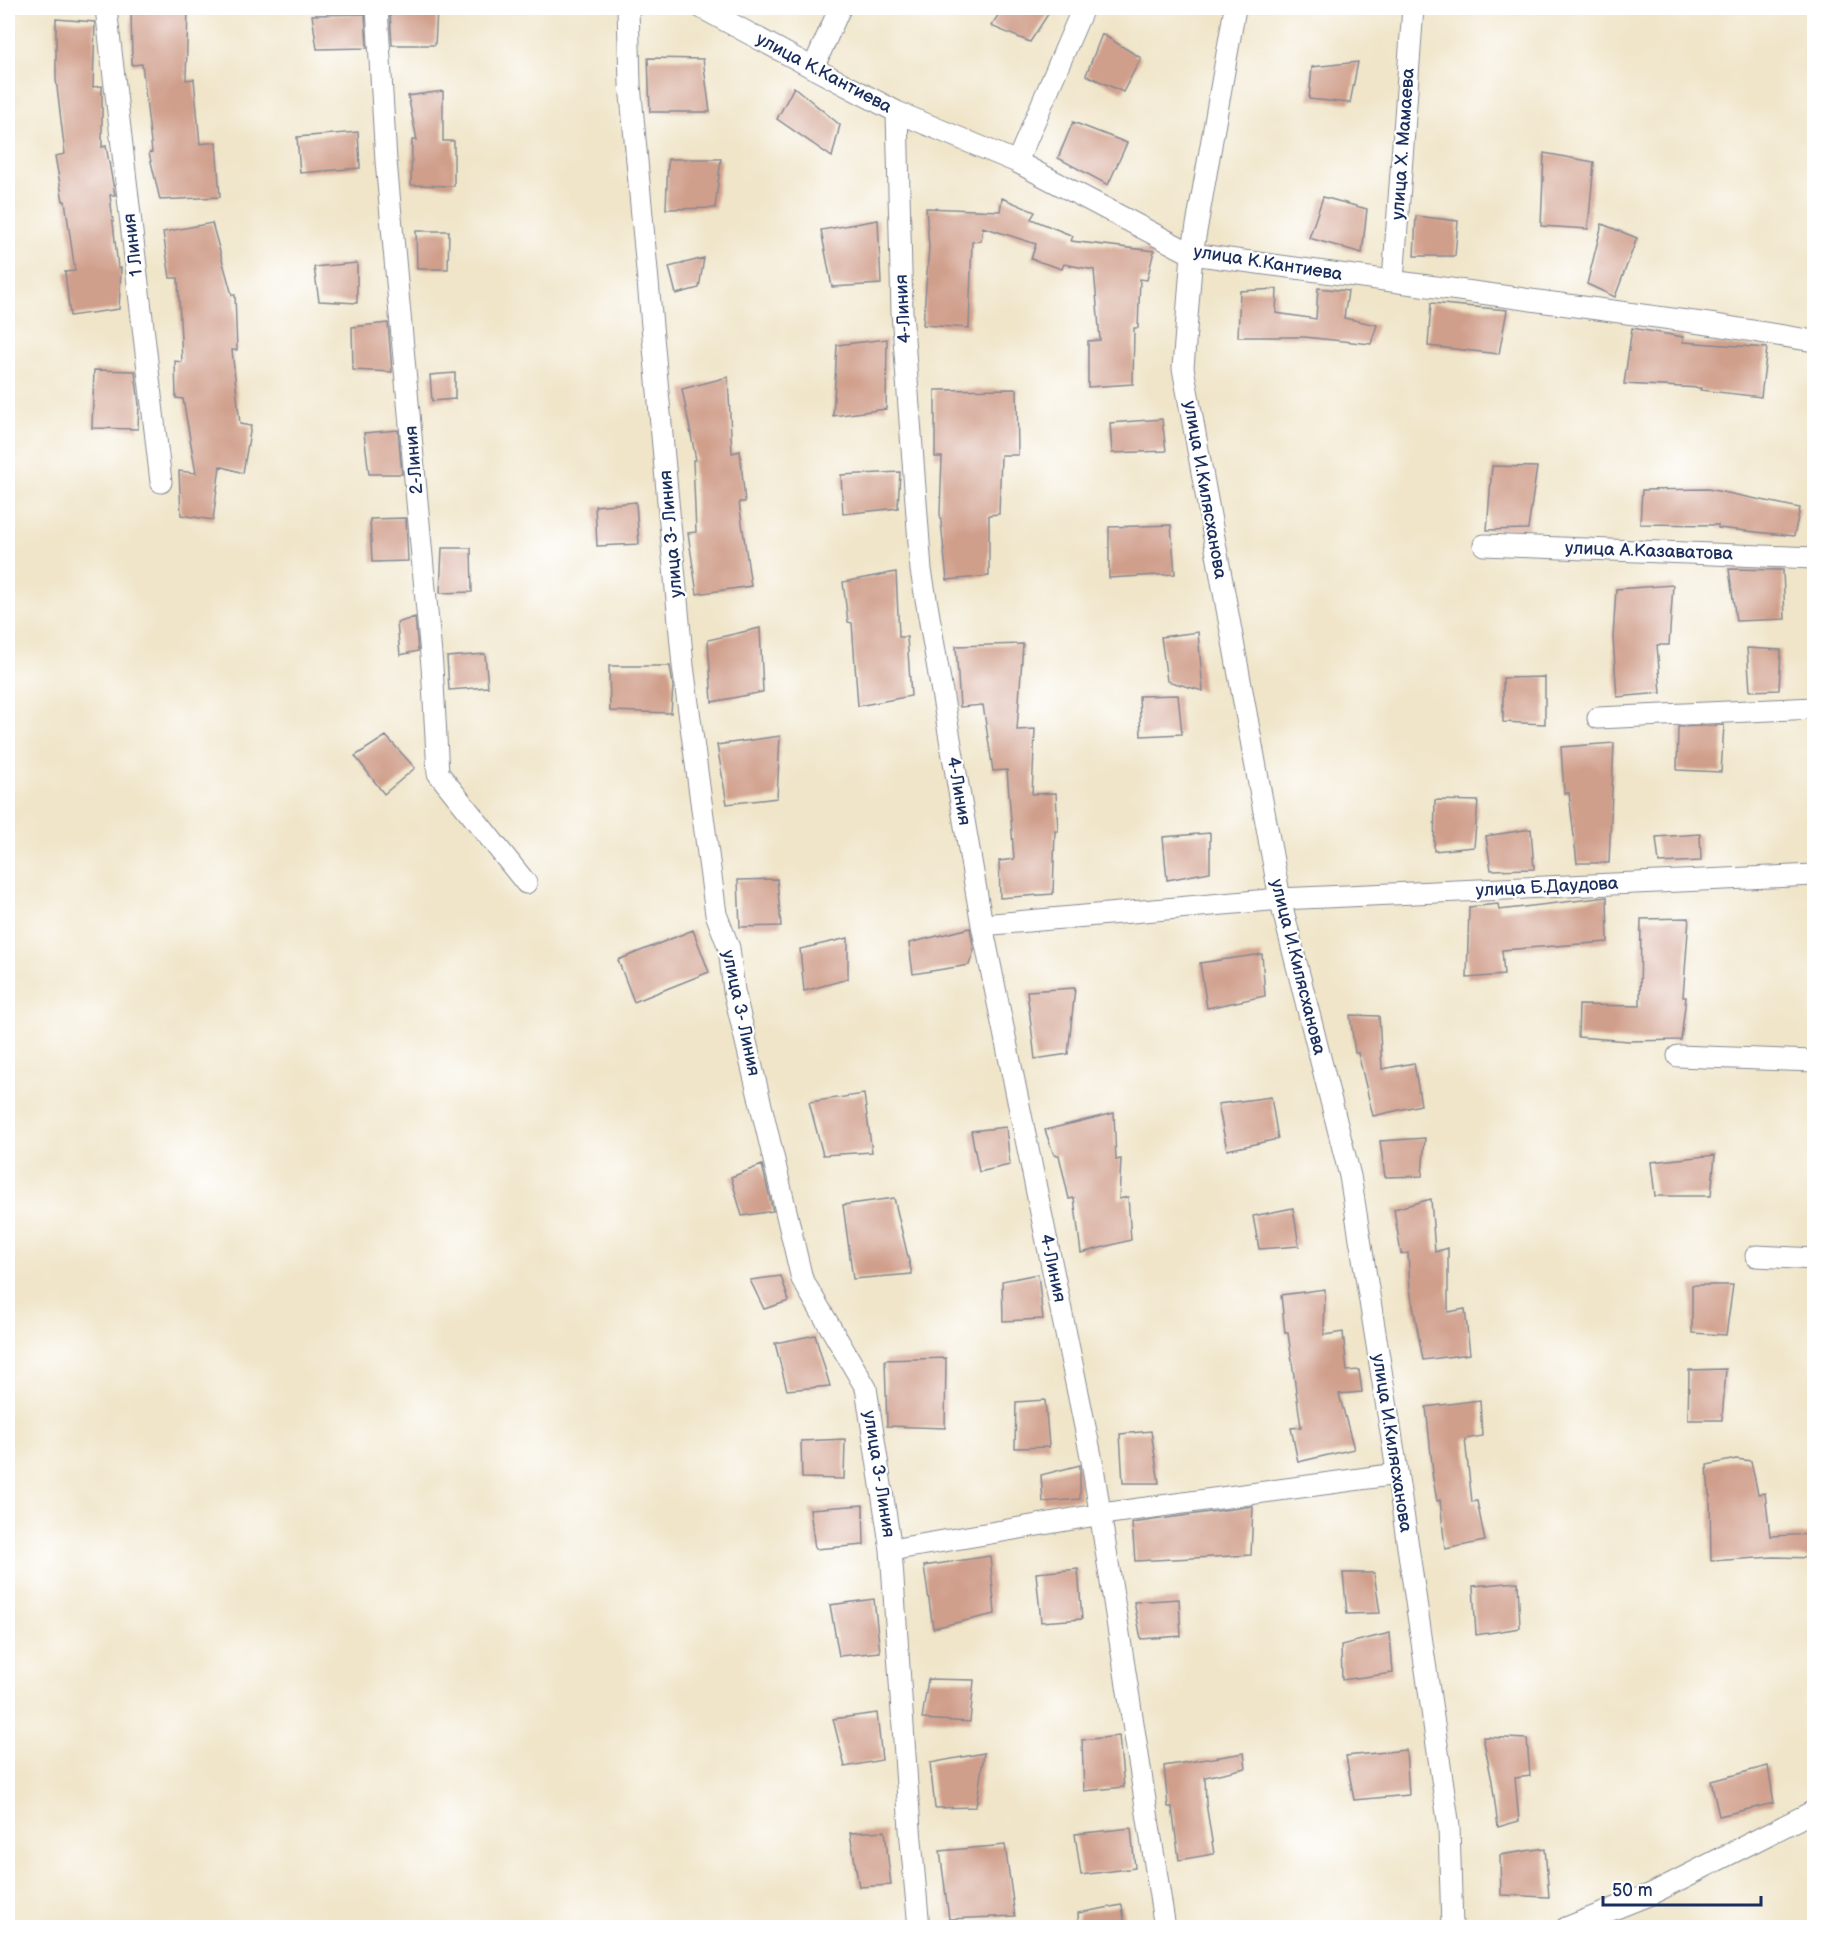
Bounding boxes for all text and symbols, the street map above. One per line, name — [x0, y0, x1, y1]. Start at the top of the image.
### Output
street label: улица К.Кантиева — [753, 28, 896, 118]
street label: улица Х. Мамаева — [1387, 67, 1419, 221]
street label: 1 Линия — [119, 212, 147, 278]
street label: улица К.Кантиева — [1192, 241, 1344, 285]
street label: 4-Линия — [891, 274, 915, 344]
street label: улица И.Килясханова — [1179, 399, 1231, 581]
street label: 2-Линия — [401, 425, 427, 495]
street label: улица 3- Линия — [655, 469, 687, 599]
street label: улица А.Казаватова — [1565, 538, 1734, 564]
street label: 4-Линия — [943, 755, 975, 827]
street label: улица Б.Даудова — [1475, 873, 1619, 901]
street label: улица И.Килясханова — [1266, 877, 1330, 1057]
street label: улица 3- Линия — [717, 948, 765, 1078]
street label: 4-Линия — [1036, 1232, 1070, 1304]
street label: улица И.Килясханова — [1368, 1352, 1417, 1534]
street label: улица 3- Линия — [859, 1409, 899, 1539]
scale bar — [1603, 1869, 1760, 1907]
text: 50 m — [1612, 1880, 1653, 1901]

